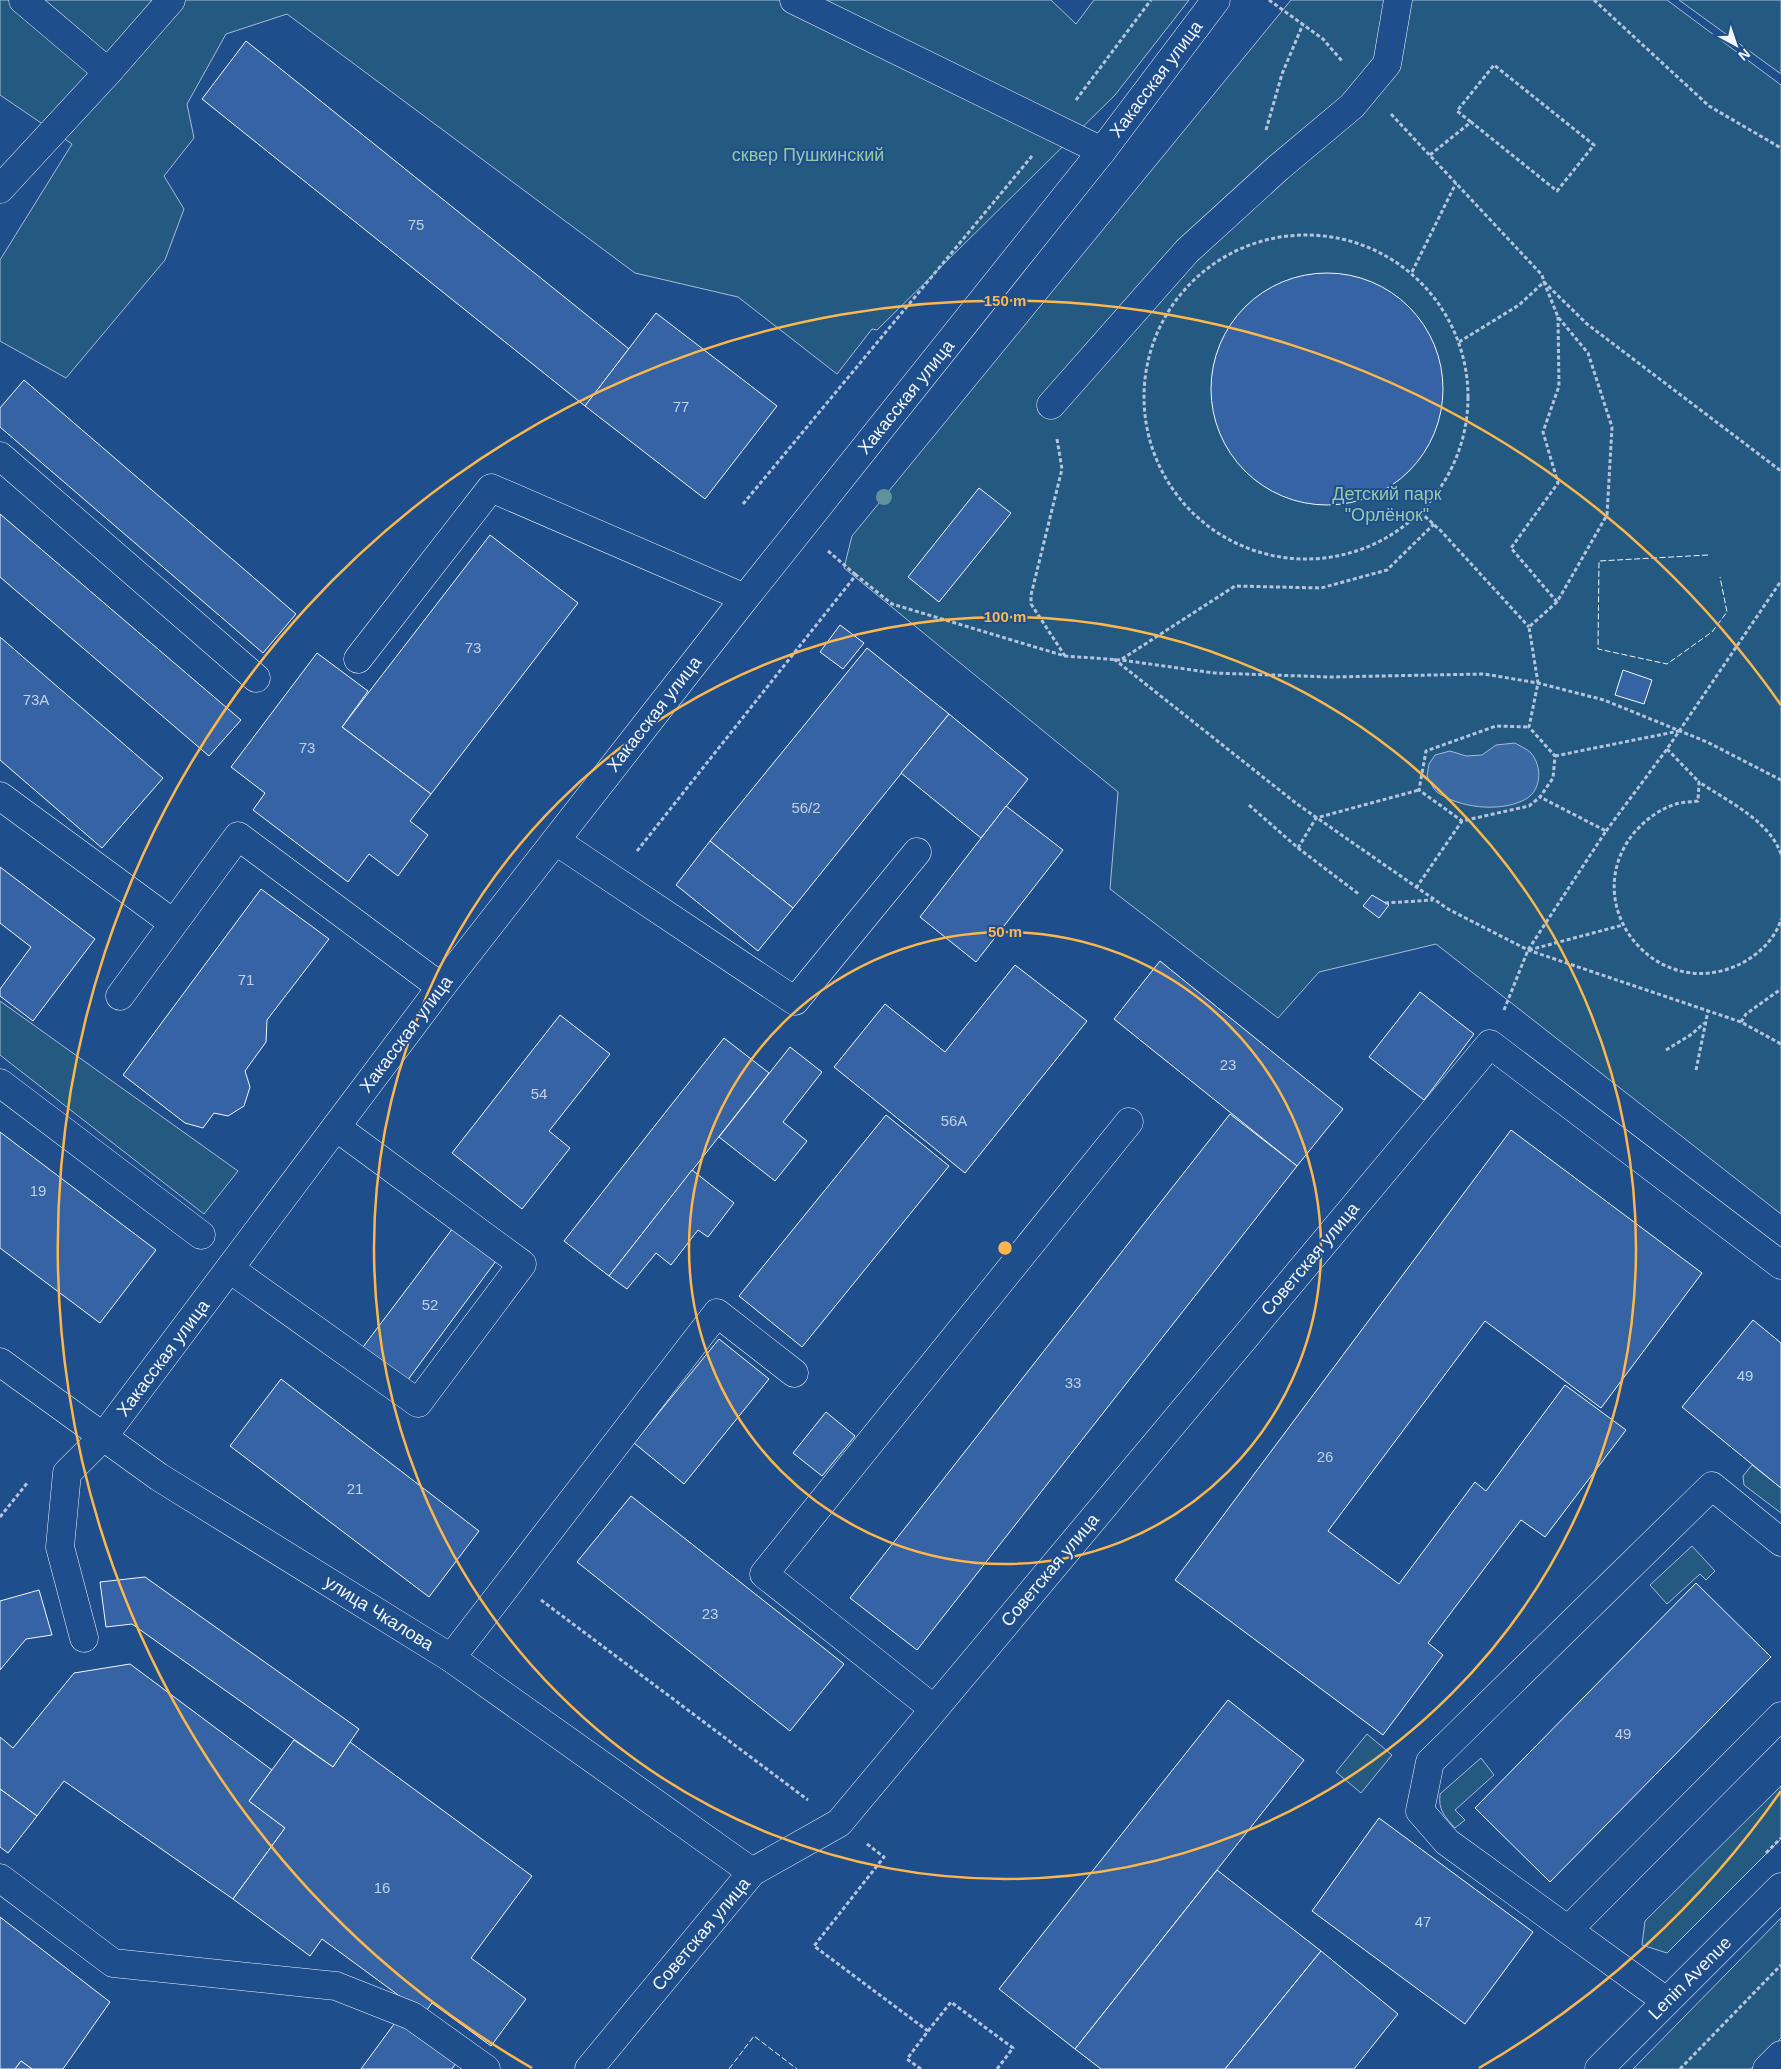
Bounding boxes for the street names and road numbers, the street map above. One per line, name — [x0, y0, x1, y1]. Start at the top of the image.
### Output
street label: Хакасская улица — [1106, 16, 1207, 141]
street label: Хакасская улица — [854, 335, 959, 458]
street label: Хакасская улица — [603, 652, 706, 776]
street label: Хакасская улица — [356, 971, 457, 1096]
street label: Советская улица — [1257, 1198, 1364, 1320]
street label: Хакасская улица — [113, 1295, 214, 1420]
street label: Советская улица — [997, 1509, 1104, 1631]
street label: улица Чкалова — [321, 1571, 438, 1655]
street label: Советская улица — [648, 1873, 755, 1995]
street label: Lenin Avenue — [1644, 1932, 1736, 2024]

